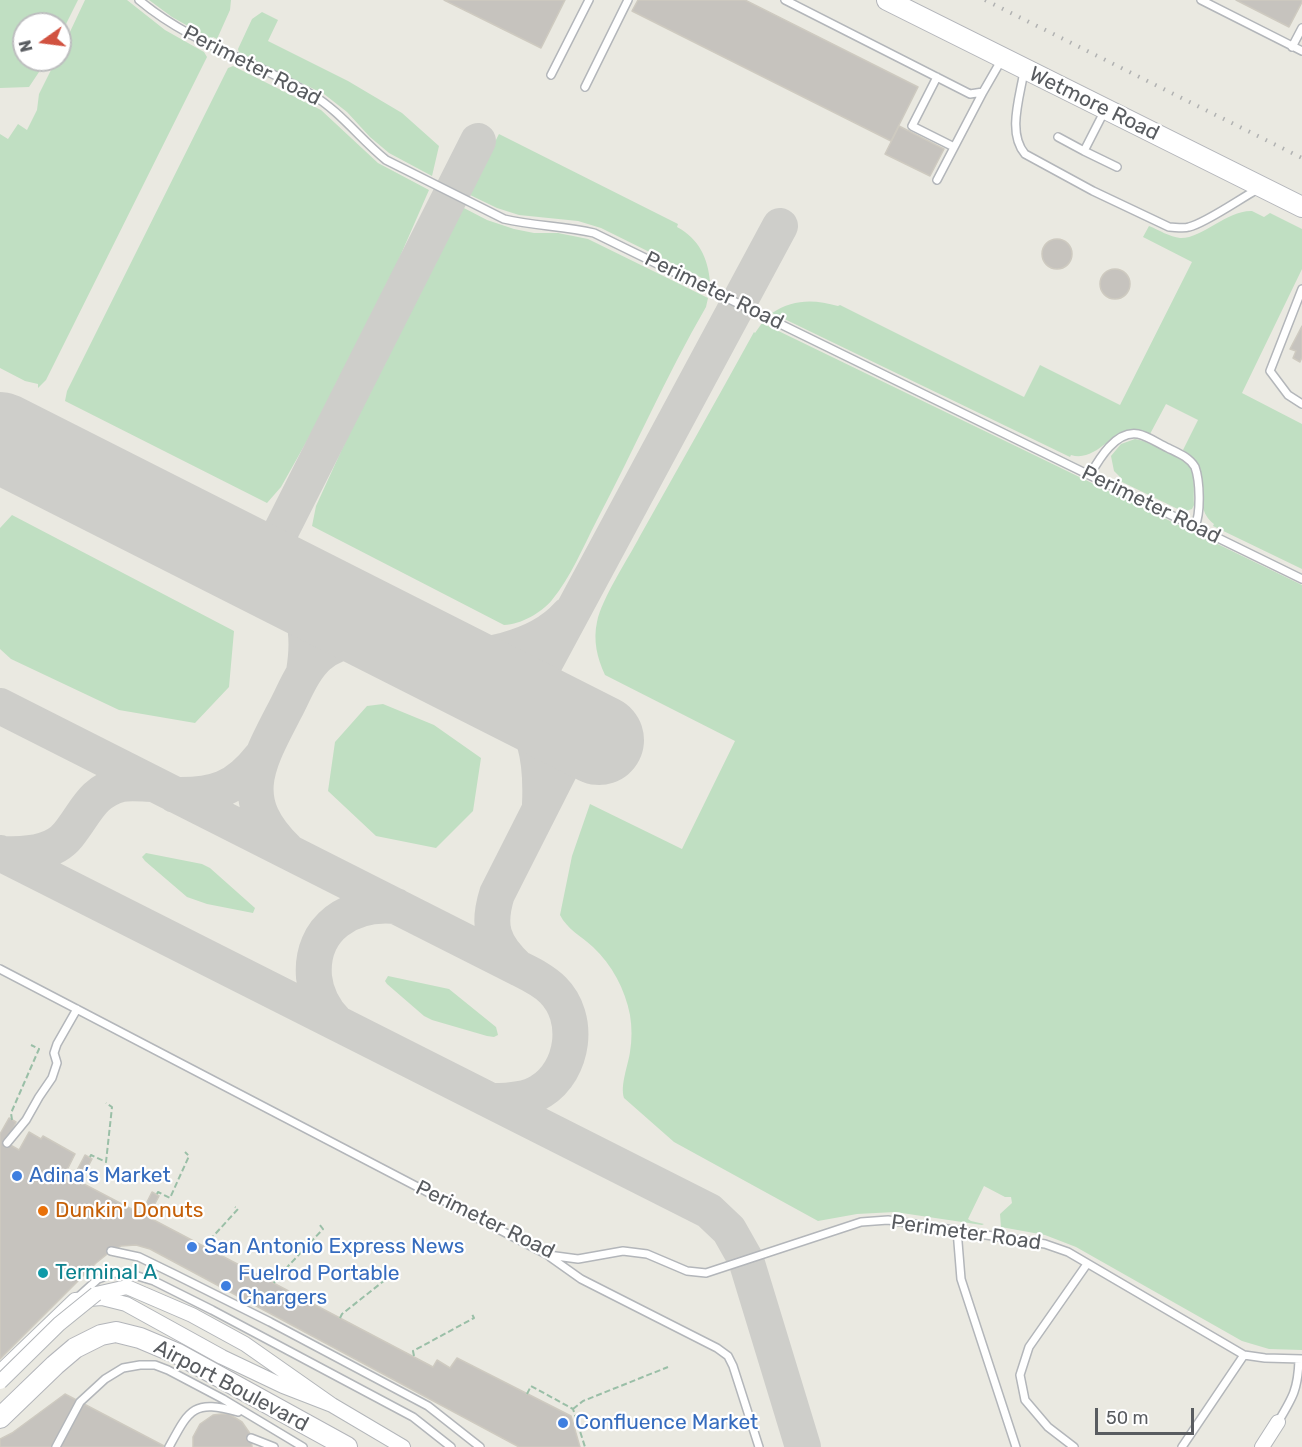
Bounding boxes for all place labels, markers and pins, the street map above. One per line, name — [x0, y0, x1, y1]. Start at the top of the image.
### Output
place label: Adina’s Market — [29, 1163, 171, 1189]
marker: Adina’s Market — [10, 1169, 24, 1183]
place label: Dunkin' Donuts — [55, 1198, 203, 1224]
marker: Dunkin' Donuts — [36, 1204, 50, 1218]
place label: San Antonio Express News — [204, 1234, 464, 1260]
marker: San Antonio Express News — [185, 1240, 199, 1254]
place label: Terminal A — [55, 1260, 157, 1286]
place label: Fuelrod Portable Chargers — [238, 1261, 400, 1311]
marker: Terminal A — [36, 1266, 50, 1280]
marker: Fuelrod Portable Chargers — [219, 1279, 233, 1293]
place label: Confluence Market — [575, 1410, 758, 1436]
marker: Confluence Market — [556, 1416, 570, 1430]

